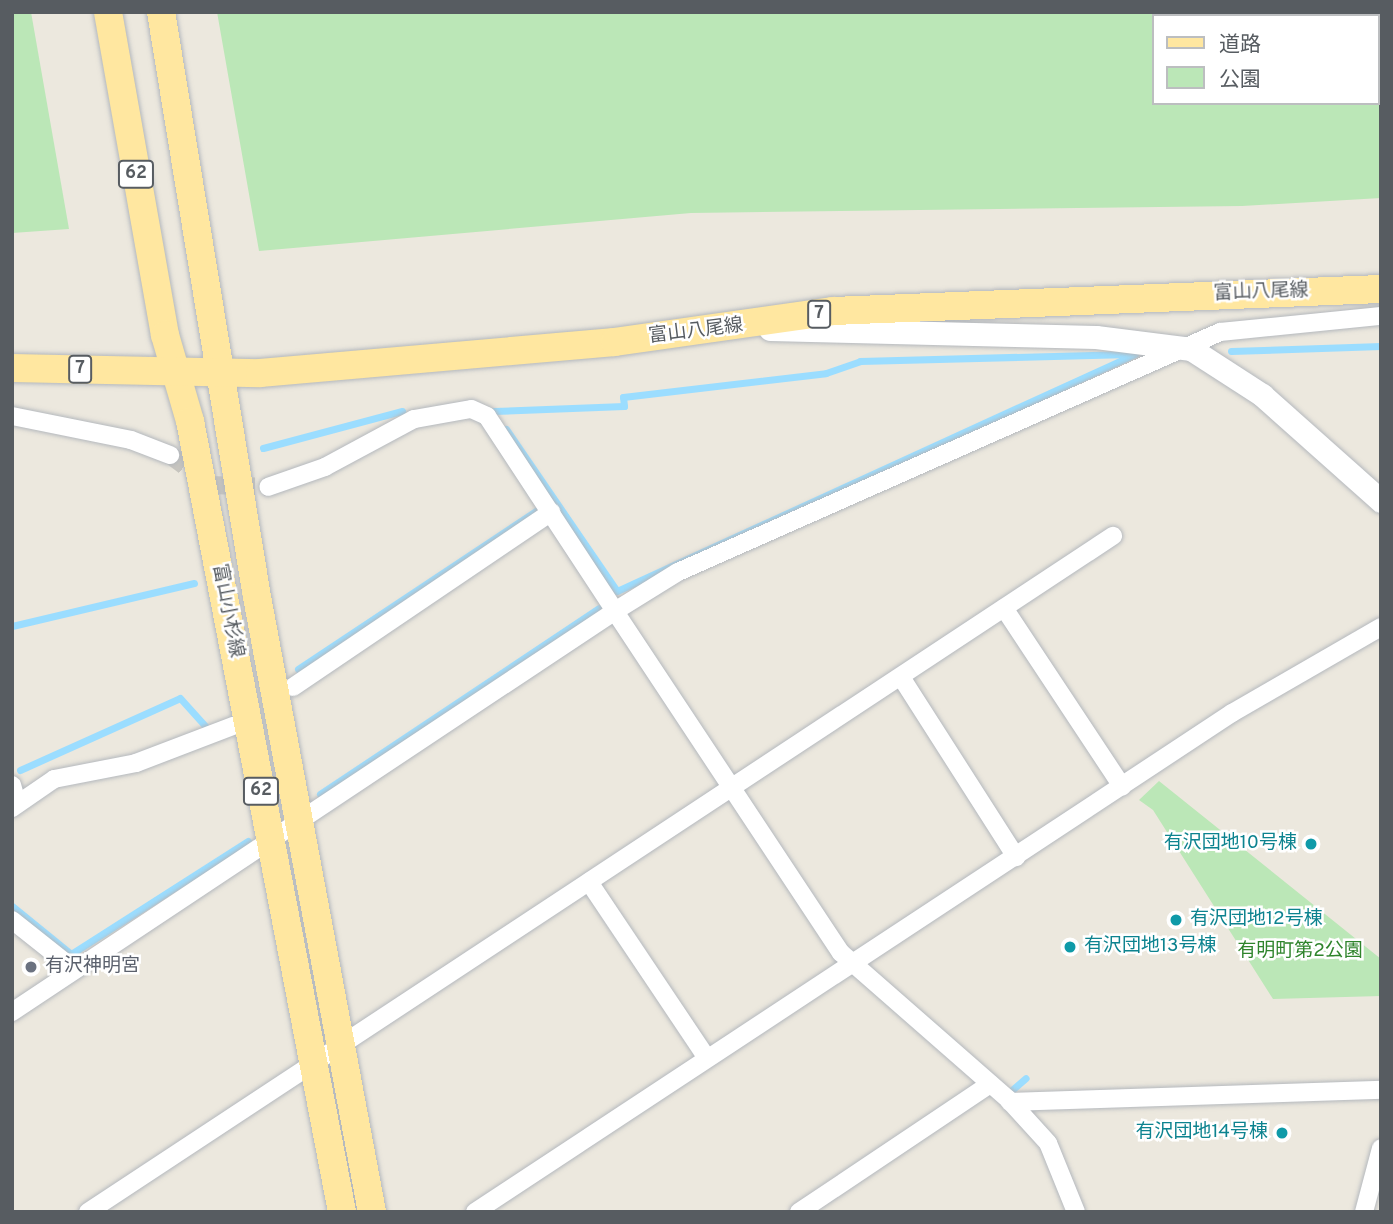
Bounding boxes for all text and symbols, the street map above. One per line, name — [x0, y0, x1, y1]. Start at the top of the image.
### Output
legend — [1152, 14, 1379, 105]
text: 道路 — [1219, 32, 1261, 59]
text: 公園 — [1219, 67, 1261, 94]
road number: 62 — [117, 160, 155, 188]
street label: 富山八尾線 — [1213, 280, 1309, 306]
road number: 7 — [807, 300, 831, 328]
street label: 富山八尾線 — [647, 315, 745, 349]
road number: 7 — [68, 354, 92, 384]
street label: 富山小杉線 — [207, 562, 247, 660]
road number: 62 — [242, 776, 280, 806]
place label: 有沢団地10号棟 — [1164, 833, 1297, 855]
marker: 有沢団地10号棟 — [1303, 836, 1319, 852]
place label: 有沢団地12号棟 — [1190, 909, 1323, 931]
marker: 有沢団地12号棟 — [1168, 912, 1184, 928]
place label: 有沢団地13号棟 — [1084, 936, 1217, 958]
marker: 有沢団地13号棟 — [1062, 939, 1078, 955]
park label: 有明町第2公園 — [1237, 941, 1363, 963]
place label: 有沢神明宮 — [45, 956, 140, 978]
marker: 有沢神明宮 — [23, 959, 39, 975]
place label: 有沢団地14号棟 — [1135, 1122, 1268, 1144]
marker: 有沢団地14号棟 — [1274, 1125, 1290, 1141]

